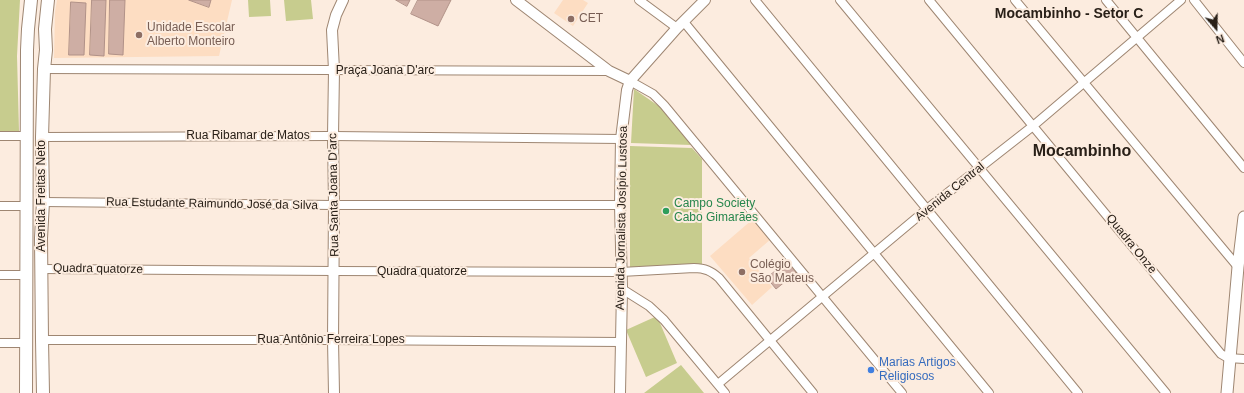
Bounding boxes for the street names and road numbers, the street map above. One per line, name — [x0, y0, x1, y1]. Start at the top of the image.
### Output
street label: Praça Joana D'arc — [336, 64, 434, 78]
street label: Avenida Jornalista Josípio Lustosa — [613, 126, 631, 310]
street label: Rua Ribamar de Matos — [186, 129, 310, 143]
street label: Rua Santa Joana D'arc — [326, 133, 342, 257]
street label: Avenida Freitas Neto — [35, 140, 49, 252]
street label: Avenida Central — [912, 160, 988, 224]
street label: Rua Estudante Raimundo José da Silva — [106, 195, 318, 213]
street label: Quadra Onze — [1103, 211, 1159, 277]
street label: Quadra quatorze — [53, 261, 143, 277]
street label: Quadra quatorze — [377, 265, 467, 279]
street label: Rua Antônio Ferreira Lopes — [257, 333, 405, 347]

